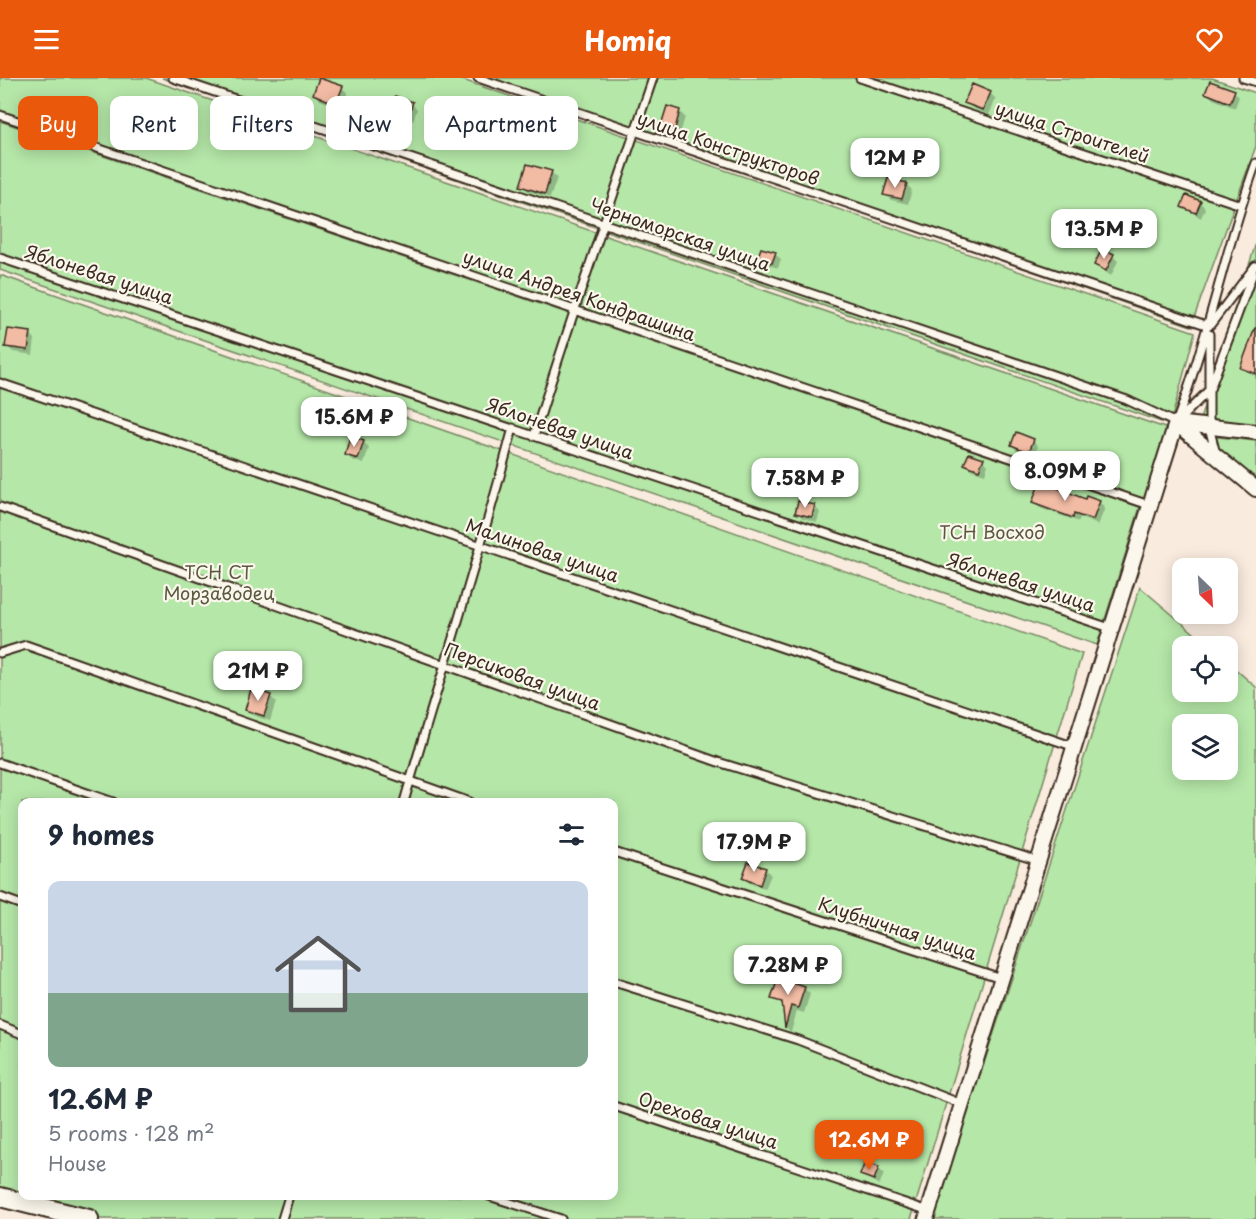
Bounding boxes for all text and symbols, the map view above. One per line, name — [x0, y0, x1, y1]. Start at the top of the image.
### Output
text: Homiq — [584, 19, 672, 60]
icon: menu — [30, 23, 63, 56]
icon: heart — [1193, 23, 1226, 56]
street label: улица Строителей — [992, 94, 1153, 169]
chip: Buy — [18, 96, 98, 150]
chip: Rent — [110, 96, 198, 150]
chip: Filters — [210, 96, 314, 150]
chip: New — [326, 96, 412, 150]
chip: Apartment — [424, 96, 578, 150]
street label: улица Конструкторов — [634, 104, 823, 191]
pin: 12M ₽ — [853, 138, 937, 189]
text: 12M ₽ — [864, 142, 926, 172]
street label: Черноморская улица — [587, 190, 775, 277]
pin: 13.5M ₽ — [1049, 209, 1159, 260]
text: 13.5M ₽ — [1065, 213, 1143, 243]
street label: Яблоневая улица — [22, 237, 177, 310]
street label: улица Андрея Кондрашина — [460, 242, 700, 347]
street label: Яблоневая улица — [483, 390, 638, 466]
pin: 15.6M ₽ — [299, 397, 409, 448]
text: 15.6M ₽ — [315, 401, 393, 431]
pin: 8.09M ₽ — [1010, 451, 1120, 502]
text: 8.09M ₽ — [1024, 455, 1106, 485]
pin: 7.58M ₽ — [750, 458, 860, 509]
text: 7.58M ₽ — [765, 462, 845, 492]
street label: Малиновая улица — [462, 511, 623, 589]
park label: ТСН Восход — [939, 518, 1045, 545]
street label: Яблоневая улица — [944, 545, 1099, 618]
park label: ТСН СТ Морзаводец — [163, 558, 275, 606]
north arrow — [1172, 558, 1238, 624]
map controls — [1172, 558, 1238, 780]
street label: Персиковая улица — [441, 635, 605, 717]
button: locate — [1172, 636, 1238, 702]
pin: 21M ₽ — [216, 651, 300, 702]
text: 21M ₽ — [227, 655, 289, 685]
button: layers — [1172, 714, 1238, 780]
text: 9 homes — [48, 815, 154, 854]
icon: filters — [555, 818, 588, 851]
pin: 17.9M ₽ — [699, 822, 809, 873]
text: 17.9M ₽ — [717, 826, 791, 856]
street label: Клубничная улица — [815, 889, 981, 966]
icon: home — [264, 920, 372, 1028]
pin: 7.28M ₽ — [733, 945, 843, 996]
text: 7.28M ₽ — [748, 949, 828, 979]
text: 12.6M ₽ — [48, 1079, 153, 1118]
street label: Ореховая улица — [635, 1084, 782, 1155]
text: 5 rooms · 128 m² — [48, 1118, 214, 1148]
pin: 12.6M ₽ — [814, 1120, 924, 1171]
text: 12.6M ₽ — [829, 1124, 909, 1154]
text: House — [48, 1148, 107, 1178]

